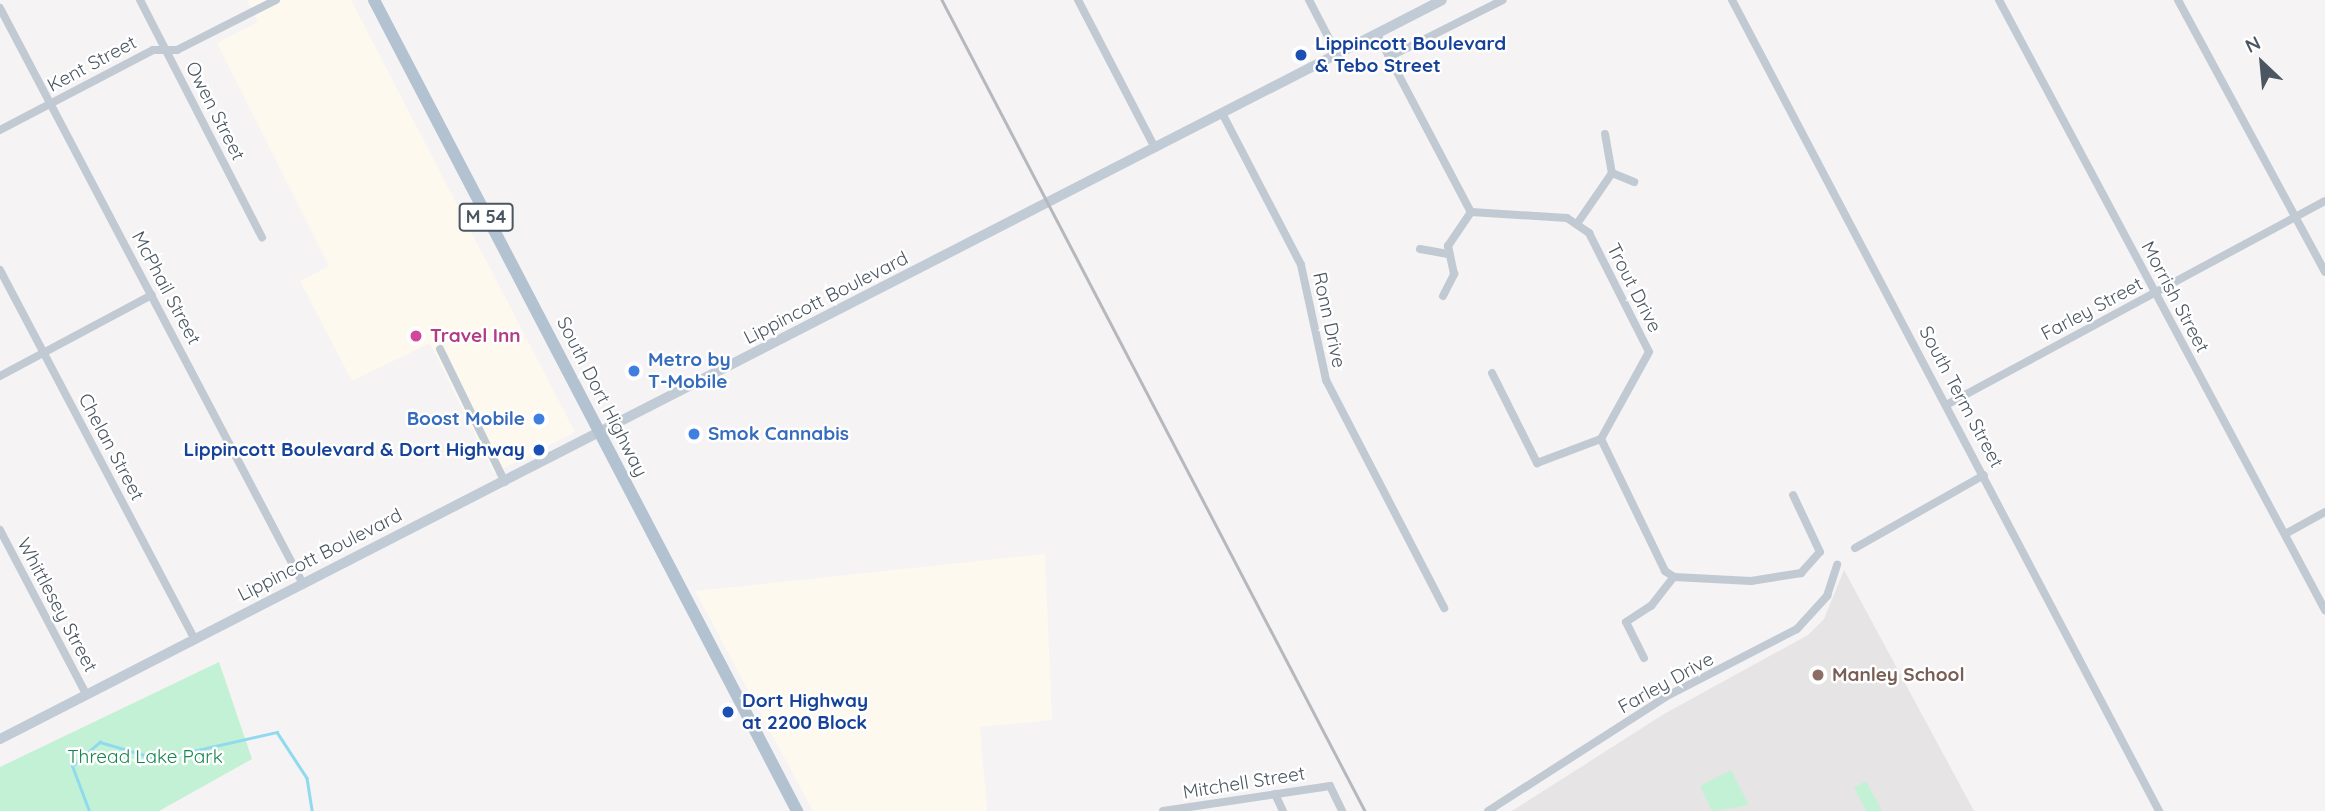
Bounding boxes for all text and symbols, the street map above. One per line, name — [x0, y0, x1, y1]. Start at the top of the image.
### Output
north arrow — [2227, 28, 2297, 98]
text: N — [2241, 30, 2264, 58]
street label: Kent Street — [44, 31, 140, 97]
place label: Lippincott Boulevard & Tebo Street — [1315, 33, 1506, 77]
marker: Lippincott Boulevard & Tebo Street — [1293, 47, 1309, 63]
street label: Owen Street — [180, 58, 250, 164]
road number: M 54 — [458, 202, 514, 232]
street label: McPhail Street — [127, 228, 205, 348]
street label: Morrish Street — [2136, 237, 2214, 357]
street label: Trout Drive — [1602, 240, 1666, 336]
street label: Lippincott Boulevard — [740, 247, 912, 349]
street label: Ronn Drive — [1308, 270, 1350, 370]
street label: Farley Street — [2037, 273, 2147, 345]
street label: South Dort Highway — [552, 313, 652, 481]
street label: South Term Street — [1914, 322, 2008, 472]
place label: Travel Inn — [430, 325, 521, 347]
marker: Travel Inn — [408, 328, 424, 344]
place label: Metro by T-Mobile — [648, 349, 731, 393]
marker: Metro by T-Mobile — [626, 363, 642, 379]
street label: Chelan Street — [73, 390, 149, 504]
place label: Boost Mobile — [407, 408, 525, 430]
marker: Boost Mobile — [531, 411, 547, 427]
place label: Smok Cannabis — [708, 423, 849, 445]
marker: Smok Cannabis — [686, 426, 702, 442]
place label: Lippincott Boulevard & Dort Highway — [184, 439, 525, 461]
marker: Lippincott Boulevard & Dort Highway — [531, 442, 547, 458]
street label: Lippincott Boulevard — [234, 504, 406, 606]
street label: Whittlesey Street — [12, 534, 102, 676]
street label: Farley Drive — [1614, 647, 1718, 719]
place label: Manley School — [1832, 664, 1965, 686]
marker: Manley School — [1810, 667, 1826, 683]
place label: Dort Highway at 2200 Block — [742, 690, 868, 734]
marker: Dort Highway at 2200 Block — [720, 704, 736, 720]
park label: Thread Lake Park — [67, 746, 223, 768]
street label: Mitchell Street — [1181, 762, 1307, 804]

